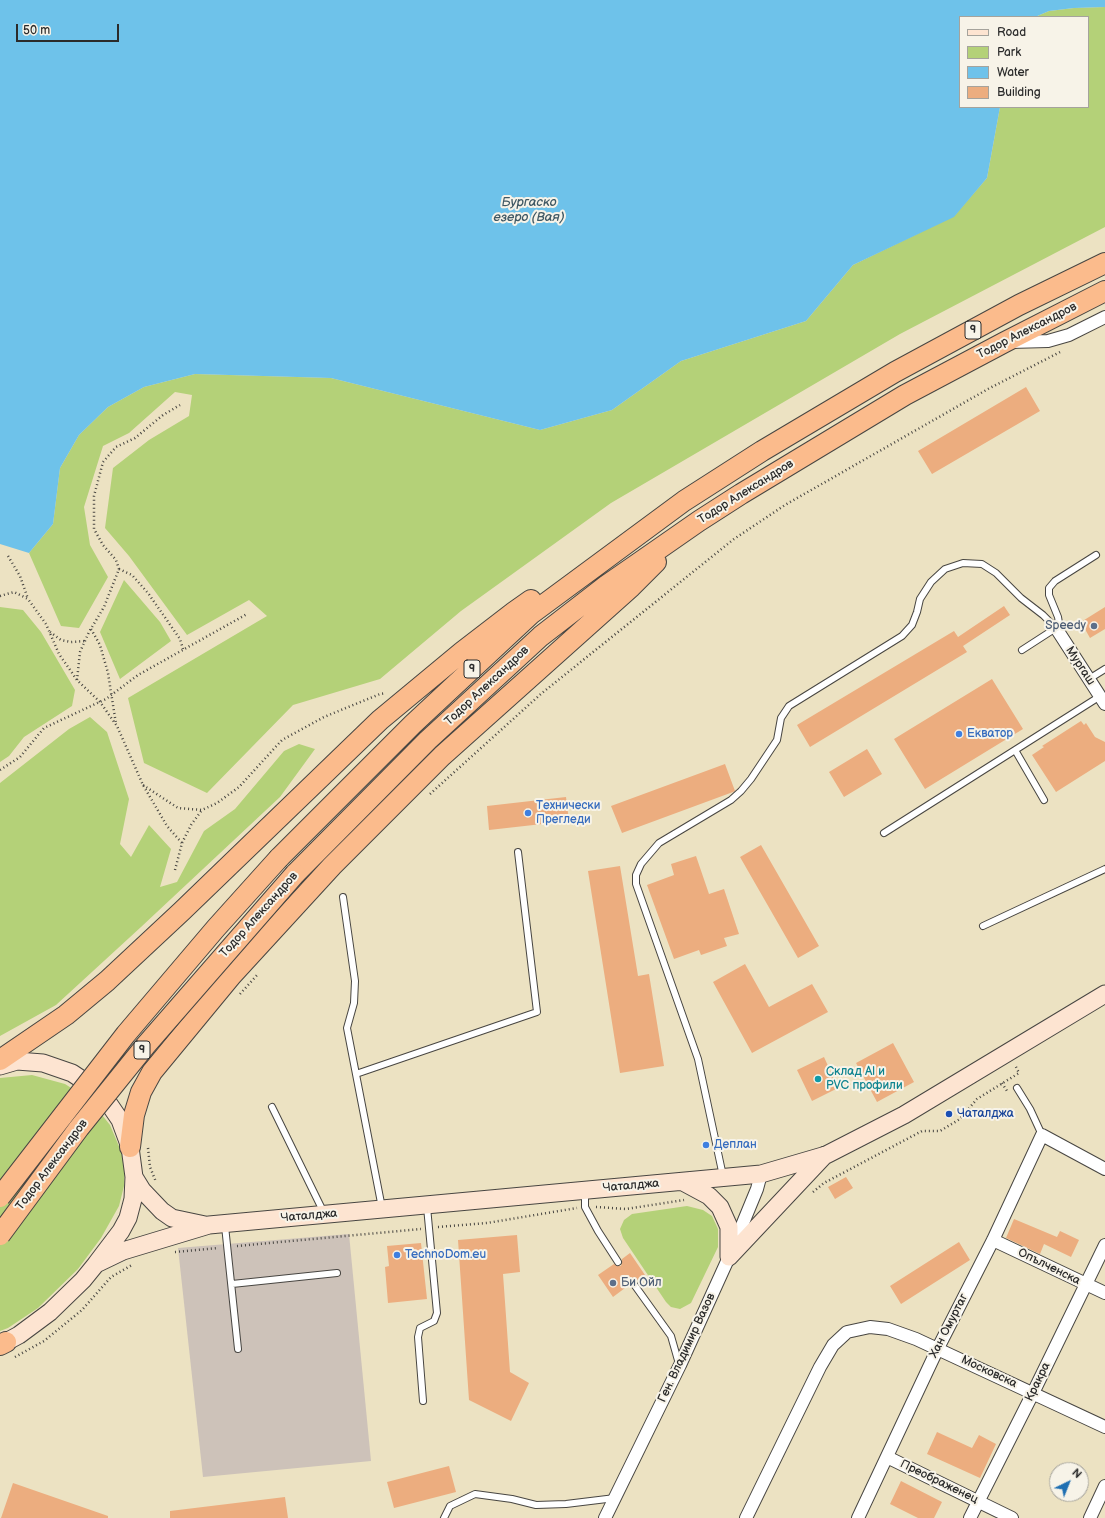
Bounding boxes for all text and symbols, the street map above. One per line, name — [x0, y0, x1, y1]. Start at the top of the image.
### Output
scale bar — [18, 16, 121, 42]
legend — [959, 16, 1089, 108]
text: 50 m — [23, 23, 50, 38]
text: Road — [997, 25, 1026, 40]
text: Park — [997, 45, 1021, 60]
text: Water — [997, 65, 1029, 80]
text: Building — [997, 85, 1041, 100]
water label: Бургаско езеро (Вая) — [493, 195, 565, 226]
street label: Тодор Александров — [975, 300, 1079, 362]
road number: 9 — [965, 321, 981, 339]
street label: Тодор Александров — [696, 457, 796, 527]
place label: Speedy — [1045, 619, 1086, 633]
marker: Speedy — [1089, 621, 1099, 631]
street label: Тодор Александров — [442, 643, 532, 729]
street label: Мургаш — [1062, 644, 1098, 688]
road number: 9 — [464, 660, 480, 678]
place label: Екватор — [967, 727, 1013, 741]
marker: Екватор — [954, 729, 964, 739]
place label: Технически Прегледи — [536, 799, 600, 827]
marker: Технически Прегледи — [523, 808, 533, 818]
street label: Тодор Александров — [217, 869, 301, 961]
road number: 9 — [134, 1041, 150, 1059]
place label: Склад Al и PVC профили — [826, 1065, 903, 1093]
marker: Склад Al и PVC профили — [813, 1074, 823, 1084]
place label: Чаталджа — [957, 1107, 1014, 1121]
marker: Чаталджа — [944, 1109, 954, 1119]
street label: Тодор Александров — [13, 1117, 91, 1213]
place label: Деплан — [714, 1138, 757, 1152]
marker: Деплан — [701, 1140, 711, 1150]
street label: Чаталджа — [602, 1176, 660, 1196]
street label: Чаталджа — [280, 1206, 338, 1226]
street label: Опълченска — [1015, 1246, 1083, 1288]
place label: TechnoDom.eu — [405, 1248, 486, 1262]
marker: TechnoDom.eu — [392, 1250, 402, 1260]
place label: Би Ойл — [621, 1276, 662, 1290]
marker: Би Ойл — [608, 1278, 618, 1288]
street label: Ген. Владимир Вазов — [655, 1291, 719, 1405]
street label: Хан Омуртаг — [927, 1291, 971, 1361]
street label: Московска — [959, 1353, 1019, 1391]
street label: Кракра — [1022, 1360, 1054, 1404]
street label: Преображенец — [898, 1457, 980, 1507]
north arrow — [1049, 1462, 1089, 1502]
text: N — [1069, 1466, 1084, 1481]

